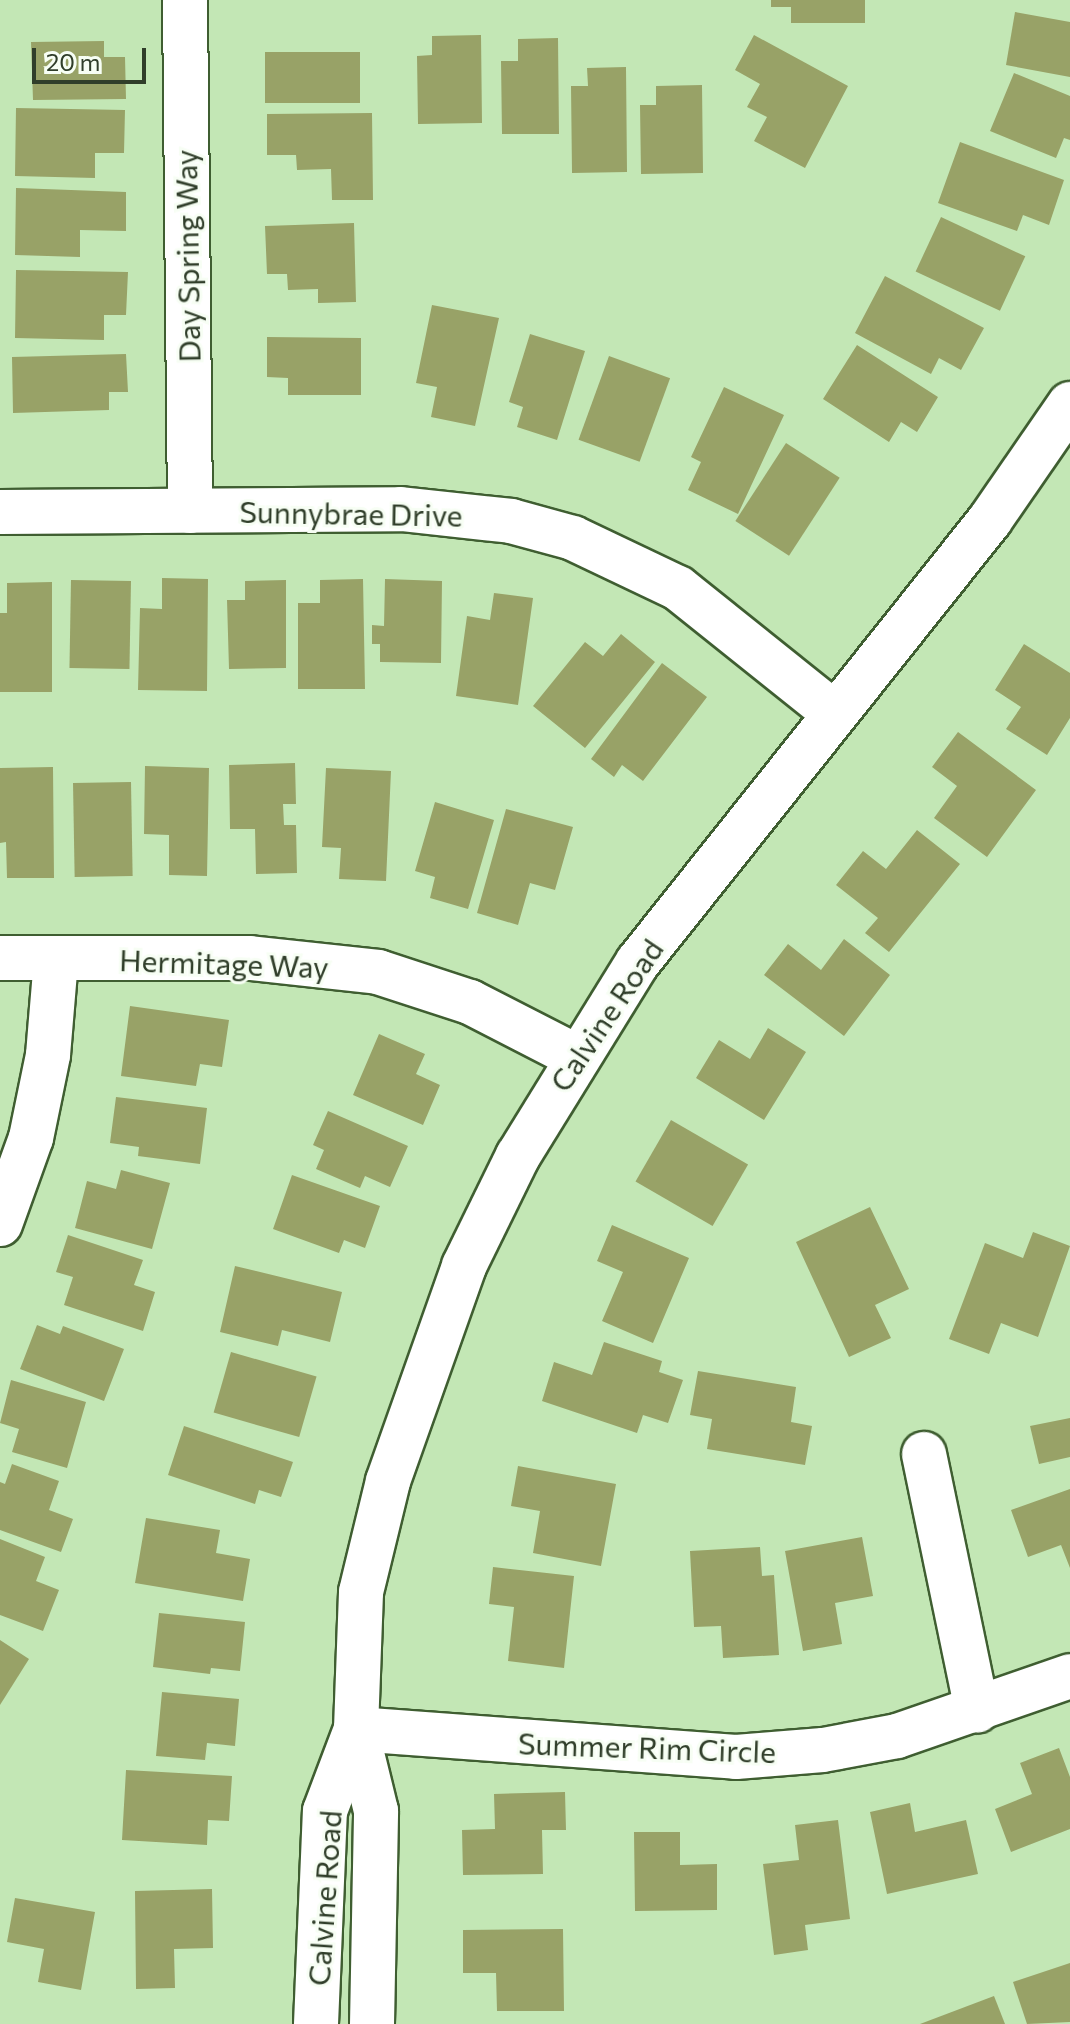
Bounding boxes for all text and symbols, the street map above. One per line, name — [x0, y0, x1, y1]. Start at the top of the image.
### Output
scale bar — [36, 32, 150, 82]
text: 20 m — [46, 47, 100, 76]
street label: Day Spring Way — [167, 149, 207, 363]
street label: Sunnybrae Drive — [239, 493, 463, 533]
street label: Calvine Road — [542, 932, 670, 1098]
street label: Hermitage Way — [119, 941, 329, 985]
street label: Summer Rim Circle — [517, 1725, 777, 1769]
street label: Calvine Road — [300, 1809, 348, 1987]

